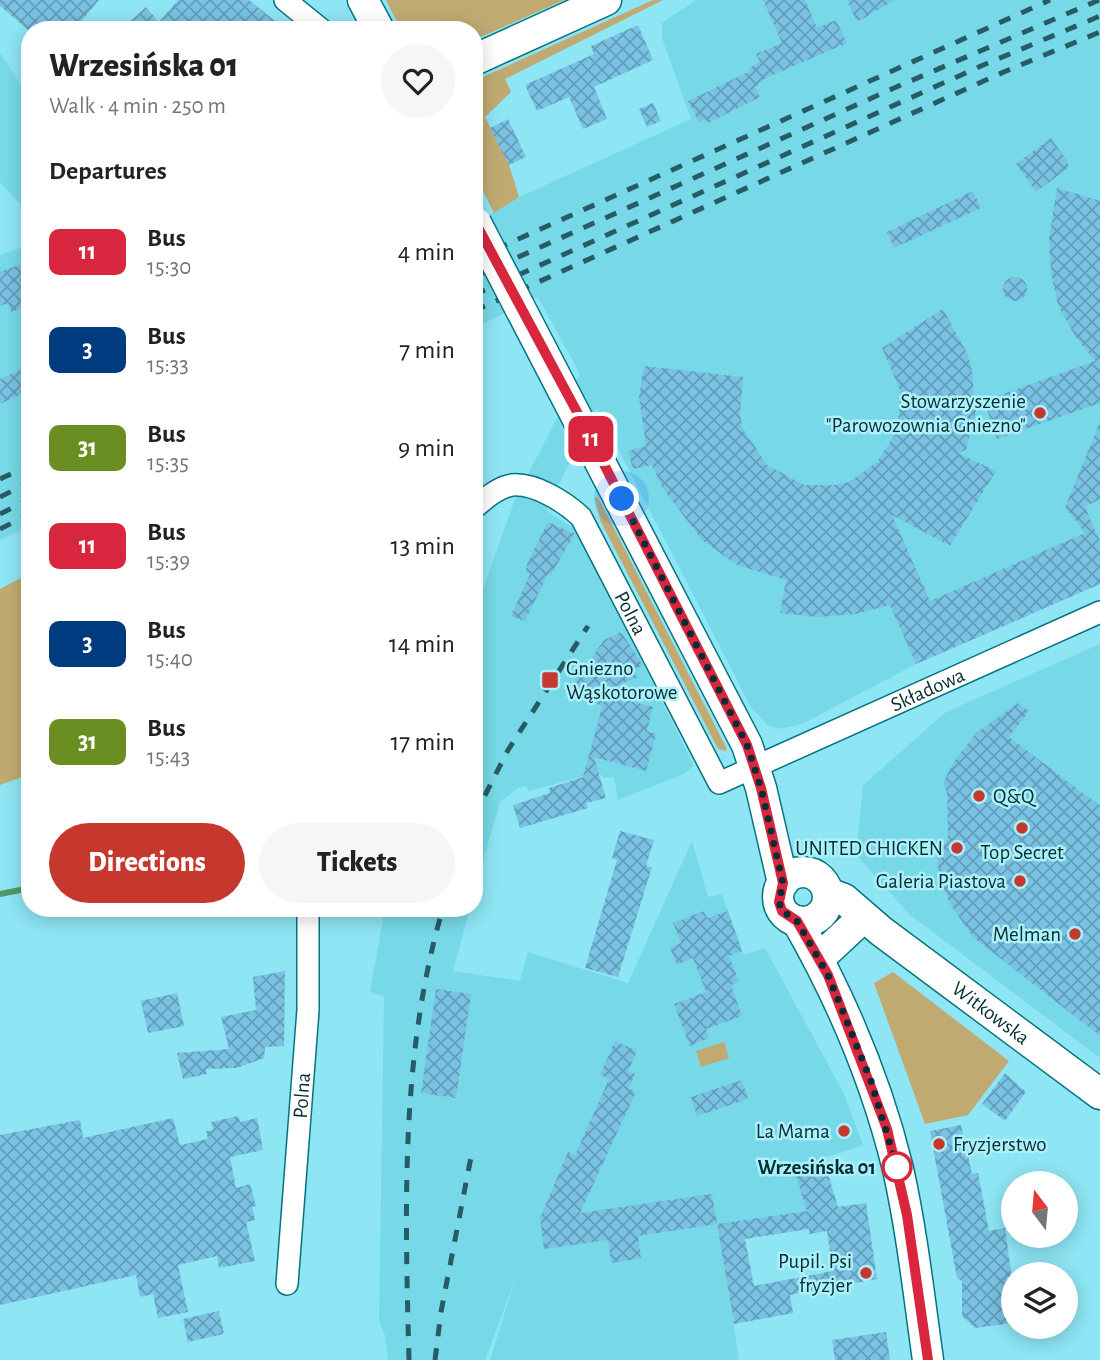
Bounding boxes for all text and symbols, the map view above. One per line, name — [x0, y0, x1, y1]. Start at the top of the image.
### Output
button: heart — [381, 44, 455, 118]
text: Wrzesińska 01 — [49, 50, 238, 83]
text: Walk · 4 min · 250 m — [49, 95, 226, 118]
text: Departures — [49, 158, 167, 184]
text: Bus — [147, 225, 186, 251]
text: 4 min — [398, 239, 455, 265]
text: 11 — [79, 240, 96, 264]
text: 15:30 — [147, 256, 191, 279]
text: Bus — [147, 323, 186, 349]
text: 7 min — [399, 337, 455, 363]
text: 3 — [82, 338, 93, 362]
text: 15:33 — [147, 354, 189, 377]
place label: Stowarzyszenie "Parowozownia Gniezno" — [826, 391, 1026, 436]
marker: Stowarzyszenie "Parowozownia Gniezno" — [1032, 405, 1048, 421]
line badge: 11 — [560, 416, 622, 462]
text: Bus — [147, 421, 186, 447]
text: 11 — [582, 427, 600, 451]
text: 9 min — [398, 435, 455, 461]
text: 31 — [78, 436, 97, 460]
text: 15:35 — [147, 452, 189, 475]
your location — [604, 481, 639, 516]
text: Bus — [147, 519, 186, 545]
text: 13 min — [391, 533, 455, 559]
text: 11 — [79, 534, 96, 558]
text: 15:39 — [147, 550, 190, 573]
street label: Polna — [611, 588, 651, 639]
text: Bus — [147, 617, 186, 643]
text: 14 min — [389, 631, 455, 657]
text: 3 — [82, 632, 93, 656]
text: 15:40 — [147, 648, 193, 671]
place label: Gniezno Wąskotorowe — [566, 658, 677, 703]
street label: Składowa — [887, 664, 968, 715]
marker: Gniezno Wąskotorowe — [540, 670, 560, 690]
text: Bus — [147, 715, 186, 741]
text: 17 min — [390, 729, 455, 755]
text: 31 — [78, 730, 97, 754]
text: 15:43 — [147, 746, 190, 769]
place label: Q&Q — [993, 786, 1037, 807]
marker: Q&Q — [971, 788, 987, 804]
marker: Top Secret — [1014, 820, 1030, 836]
button: Directions — [49, 823, 245, 903]
button: Tickets — [259, 823, 455, 903]
place label: UNITED CHICKEN — [795, 838, 943, 859]
marker: UNITED CHICKEN — [949, 840, 965, 856]
place label: Top Secret — [980, 842, 1064, 863]
place label: Galeria Piastova — [876, 871, 1006, 892]
marker: Galeria Piastova — [1012, 873, 1028, 889]
place label: Melman — [993, 924, 1061, 945]
marker: Melman — [1067, 926, 1083, 942]
street label: Witkowska — [948, 977, 1034, 1048]
street label: Polna — [289, 1071, 314, 1119]
place label: La Mama — [756, 1121, 830, 1142]
marker: La Mama — [836, 1123, 852, 1139]
place label: Fryzjerstwo — [953, 1134, 1047, 1155]
marker: Fryzjerstwo — [931, 1136, 947, 1152]
marker: Wrzesińska 01 — [882, 1152, 912, 1182]
place label: Wrzesińska 01 — [757, 1157, 876, 1178]
north arrow — [1001, 1171, 1078, 1248]
map controls — [1001, 1171, 1078, 1339]
place label: Pupil. Psi fryzjer — [778, 1251, 852, 1296]
button: layers — [1001, 1262, 1078, 1339]
marker: Pupil. Psi fryzjer — [858, 1265, 874, 1281]

